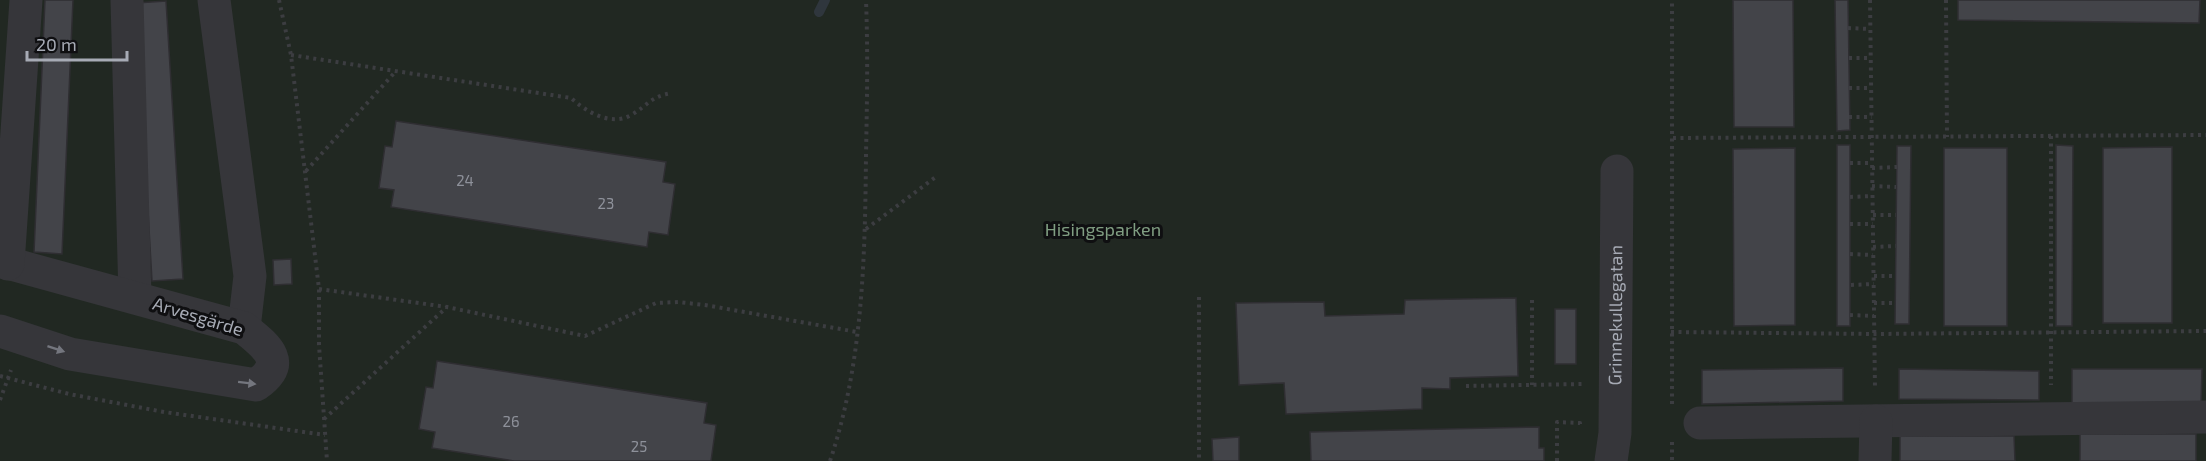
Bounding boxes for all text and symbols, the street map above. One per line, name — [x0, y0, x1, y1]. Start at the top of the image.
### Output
scale bar — [27, 24, 128, 62]
text: 20 m — [36, 33, 77, 55]
house number: 24 — [456, 171, 474, 189]
house number: 23 — [598, 194, 614, 212]
park label: Hisingsparken — [1045, 218, 1161, 240]
street label: Grinnekullegatan — [1603, 245, 1626, 386]
street label: Arvesgärde — [150, 292, 246, 340]
one-way arrow — [47, 345, 65, 355]
one-way arrow — [238, 378, 257, 388]
house number: 26 — [502, 412, 520, 430]
house number: 25 — [631, 437, 647, 455]

